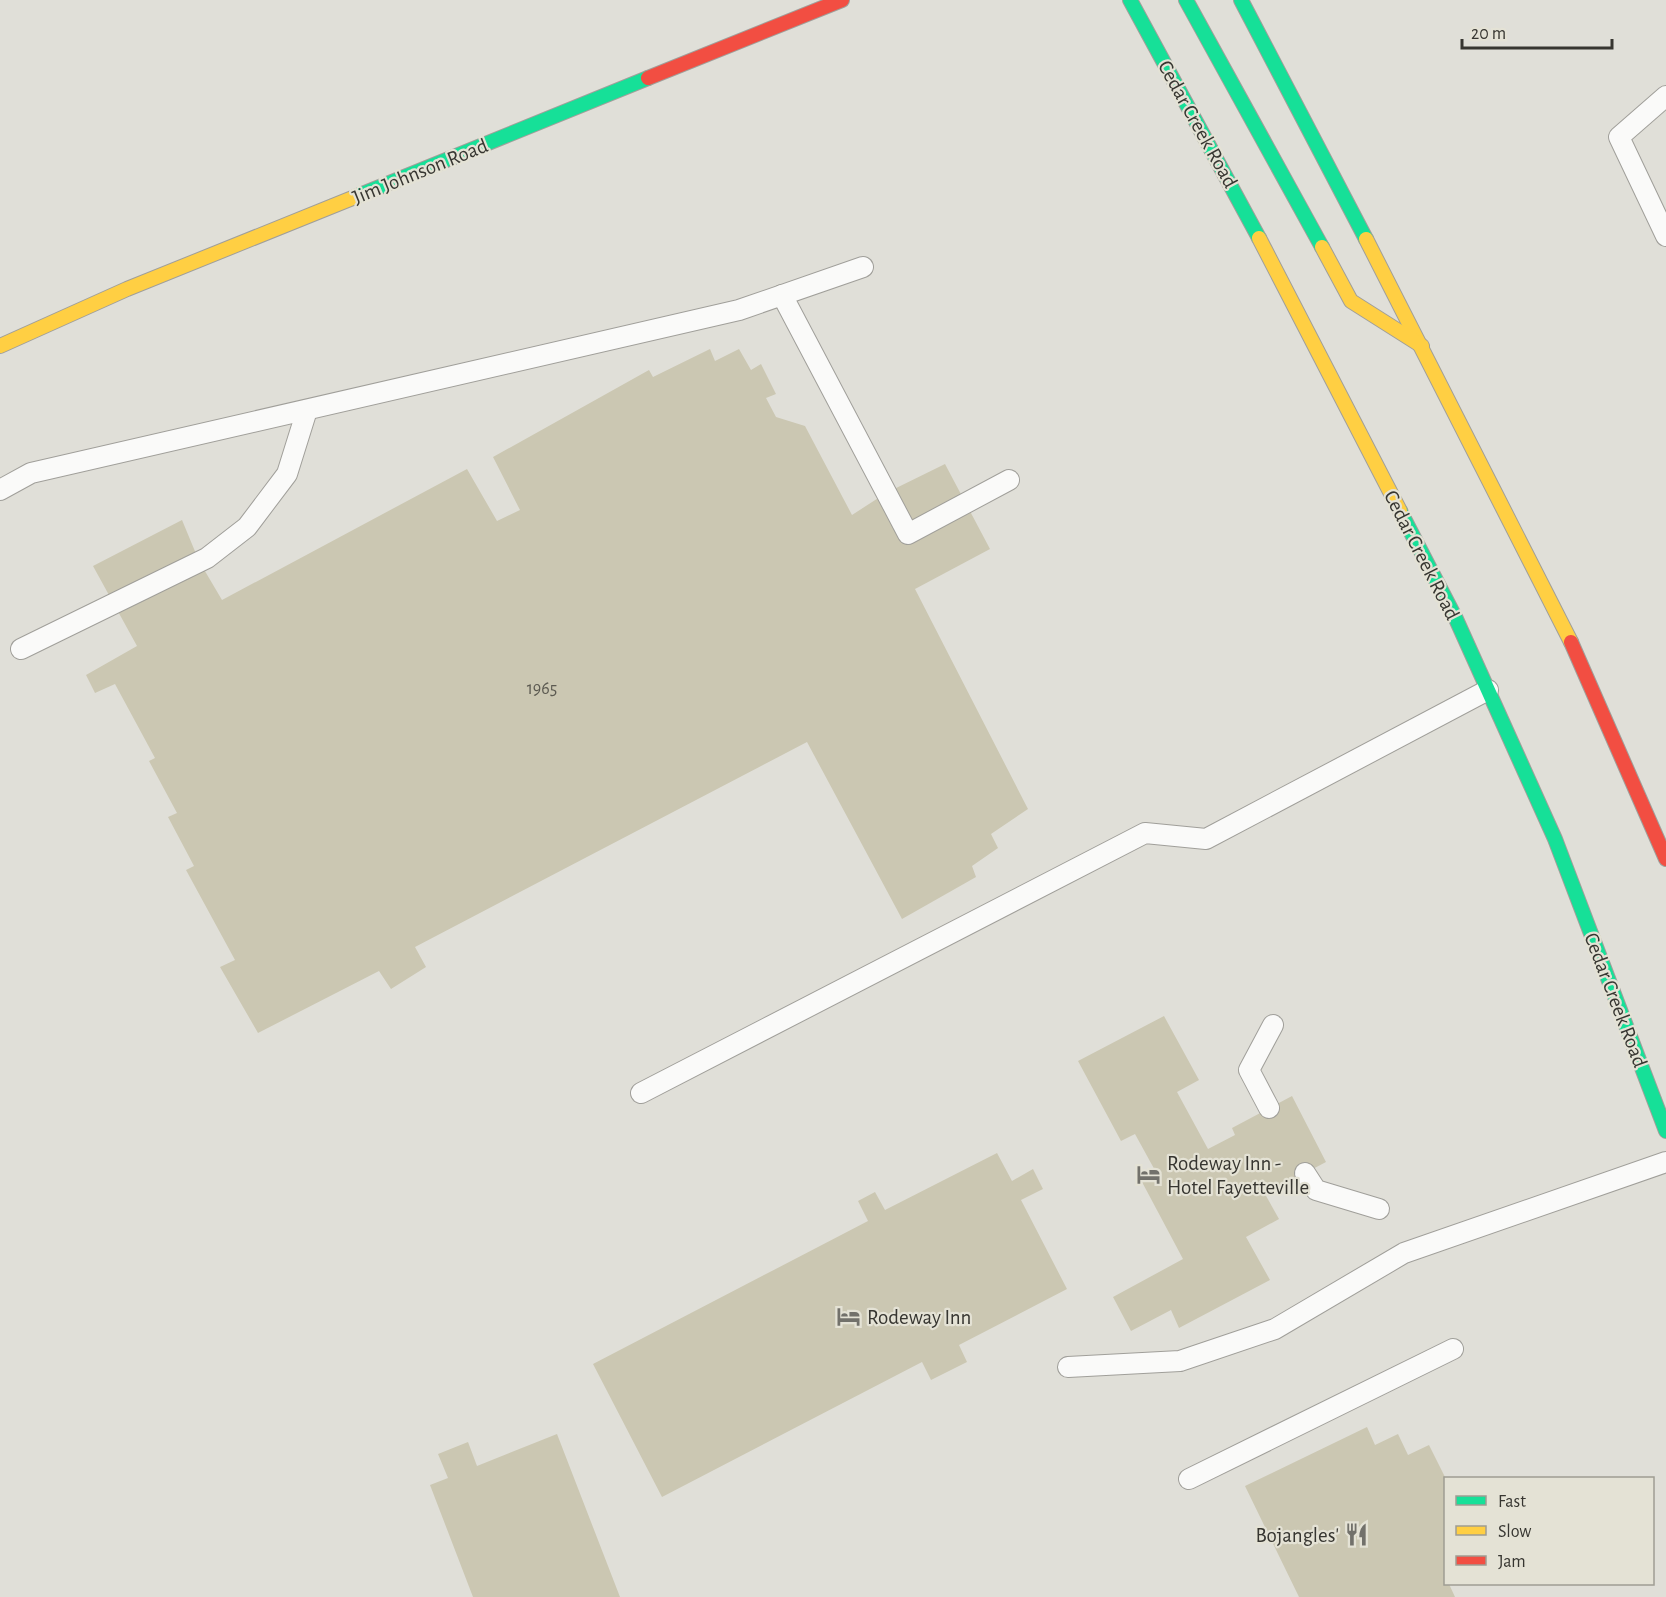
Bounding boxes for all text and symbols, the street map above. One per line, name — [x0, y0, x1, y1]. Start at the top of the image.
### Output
scale bar — [1462, 12, 1612, 50]
text: 20 m — [1471, 25, 1506, 43]
street label: Cedar Creek Road — [1154, 57, 1241, 192]
street label: Jim Johnson Road — [350, 135, 491, 208]
street label: Cedar Creek Road — [1380, 487, 1463, 623]
house number: 1965 — [527, 680, 557, 698]
street label: Cedar Creek Road — [1580, 930, 1651, 1070]
place label: Rodeway Inn - Hotel Fayetteville — [1167, 1153, 1309, 1198]
hotel icon: Rodeway Inn - Hotel Fayetteville — [1136, 1162, 1162, 1188]
hotel icon: Rodeway Inn — [836, 1304, 862, 1330]
place label: Rodeway Inn — [867, 1307, 971, 1328]
legend — [1444, 1477, 1654, 1585]
text: Fast — [1498, 1493, 1526, 1511]
restaurant icon: Bojangles' — [1344, 1522, 1370, 1548]
text: Slow — [1498, 1523, 1531, 1541]
place label: Bojangles' — [1255, 1525, 1339, 1546]
text: Jam — [1498, 1553, 1526, 1571]

